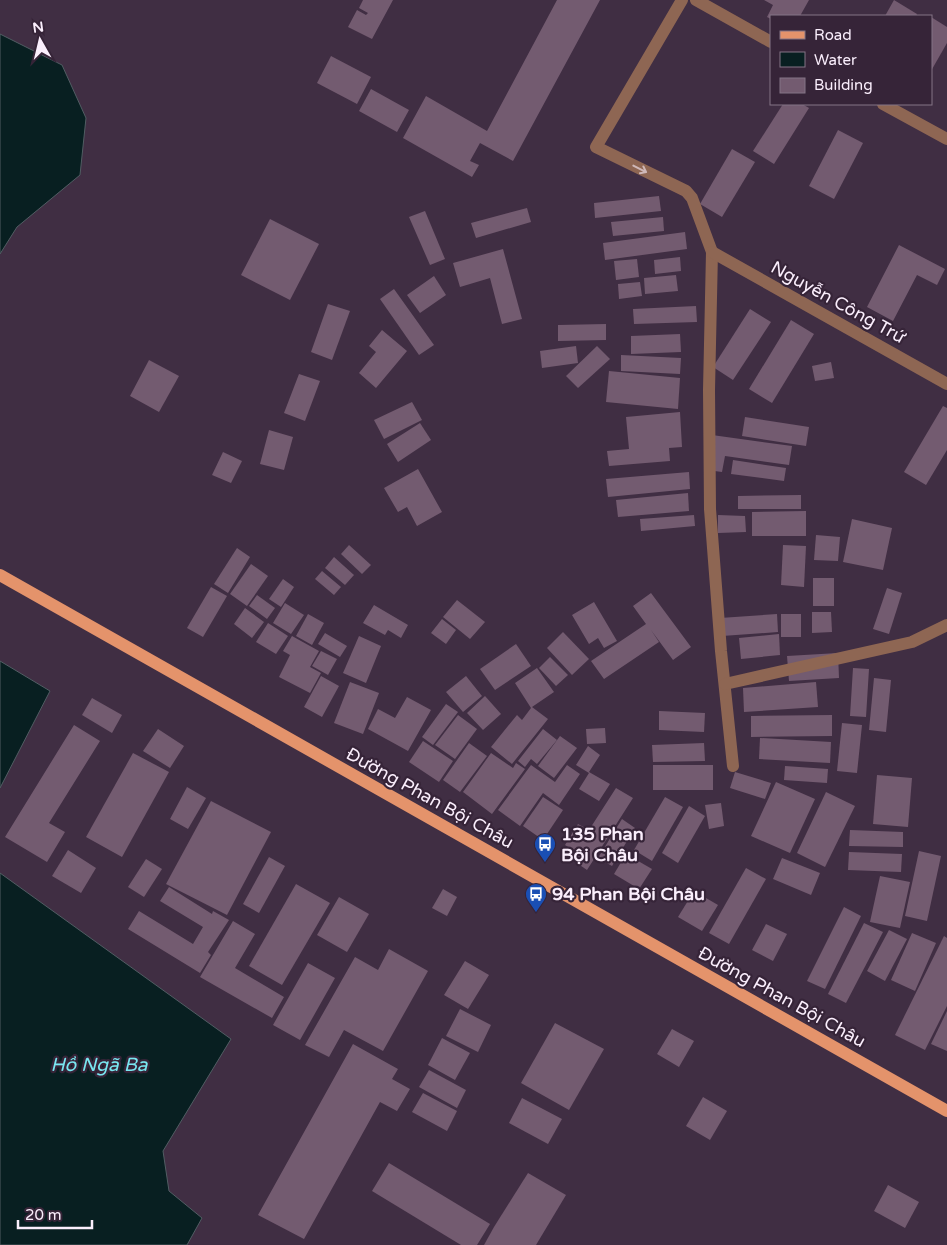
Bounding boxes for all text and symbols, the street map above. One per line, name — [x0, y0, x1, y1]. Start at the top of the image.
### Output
north arrow — [15, 15, 65, 65]
legend — [770, 15, 932, 105]
text: N — [32, 18, 45, 37]
text: Road — [814, 26, 852, 44]
text: Water — [814, 51, 857, 69]
text: Building — [814, 76, 873, 94]
one-way arrow — [632, 165, 647, 174]
street label: Nguyễn Công Trứ — [767, 256, 911, 349]
street label: Đường Phan Bội Châu — [342, 743, 518, 853]
place label: 135 Phan Bội Châu — [561, 823, 644, 866]
bus stop icon: 135 Phan Bội Châu — [533, 832, 557, 863]
bus stop icon: 94 Phan Bội Châu — [524, 882, 548, 913]
place label: 94 Phan Bội Châu — [552, 883, 705, 905]
street label: Đường Phan Bội Châu — [694, 942, 870, 1052]
water label: Hồ Ngã Ba — [50, 1054, 149, 1076]
scale bar — [18, 1198, 91, 1230]
text: 20 m — [25, 1206, 62, 1224]

